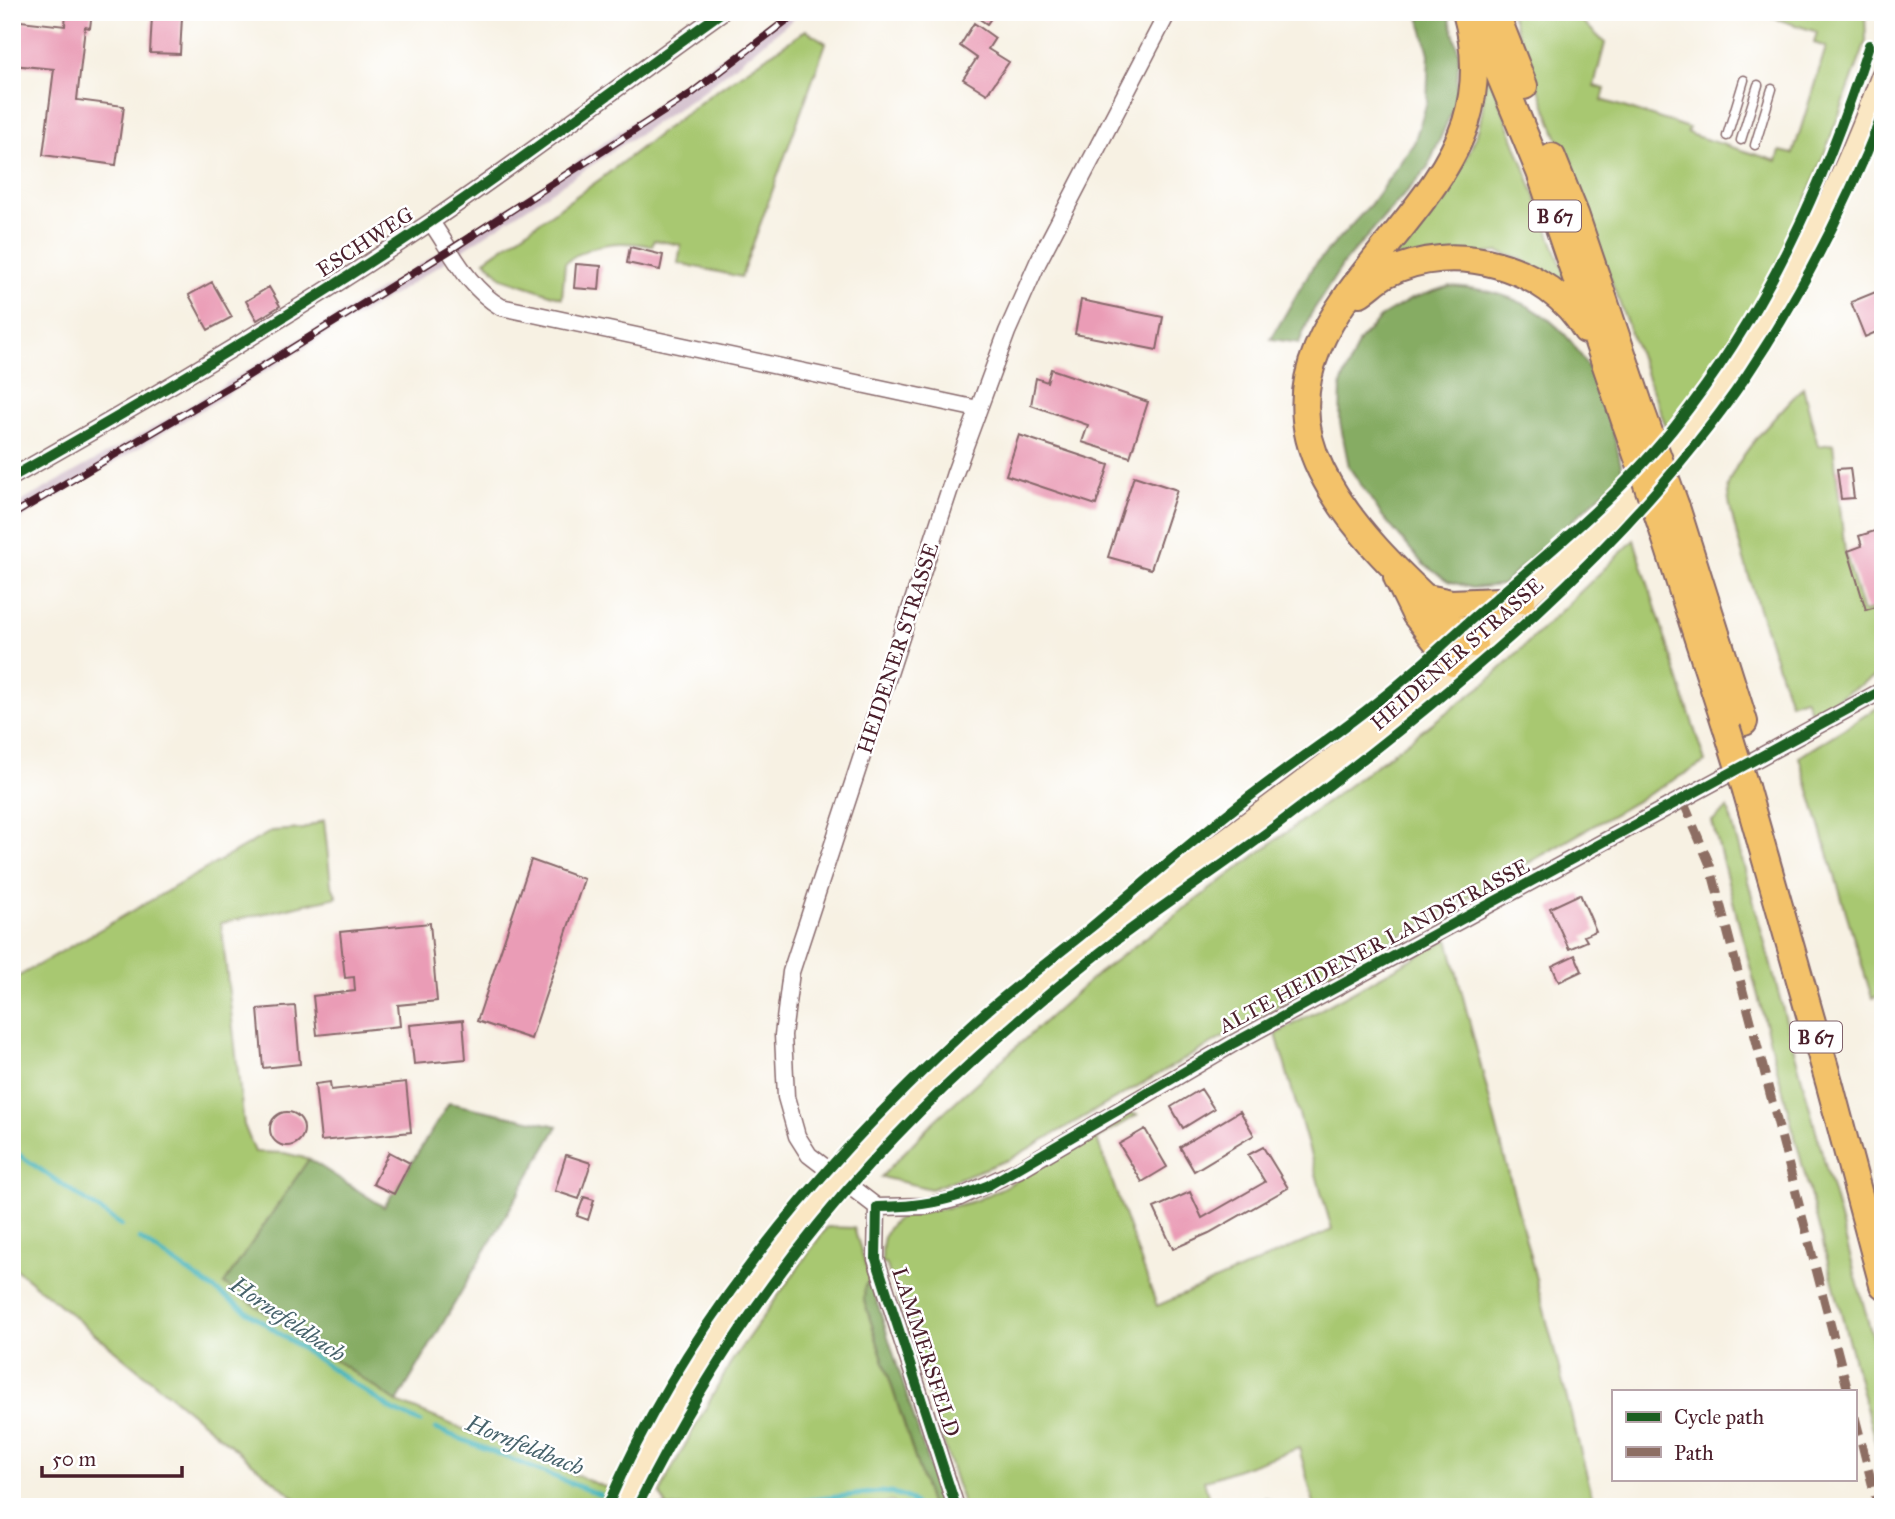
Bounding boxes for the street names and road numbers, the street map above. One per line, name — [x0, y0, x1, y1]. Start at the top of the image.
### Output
road number: B 67 — [1529, 200, 1581, 232]
street label: ESCHWEG — [312, 201, 418, 283]
street label: HEIDENER STRASSE — [852, 539, 944, 757]
street label: HEIDENER STRASSE — [1365, 572, 1549, 736]
street label: ALTE HEIDENER LANDSTRASSE — [1213, 853, 1534, 1040]
road number: B 67 — [1790, 1021, 1842, 1052]
street label: LAMMERSFELD — [886, 1264, 966, 1440]

